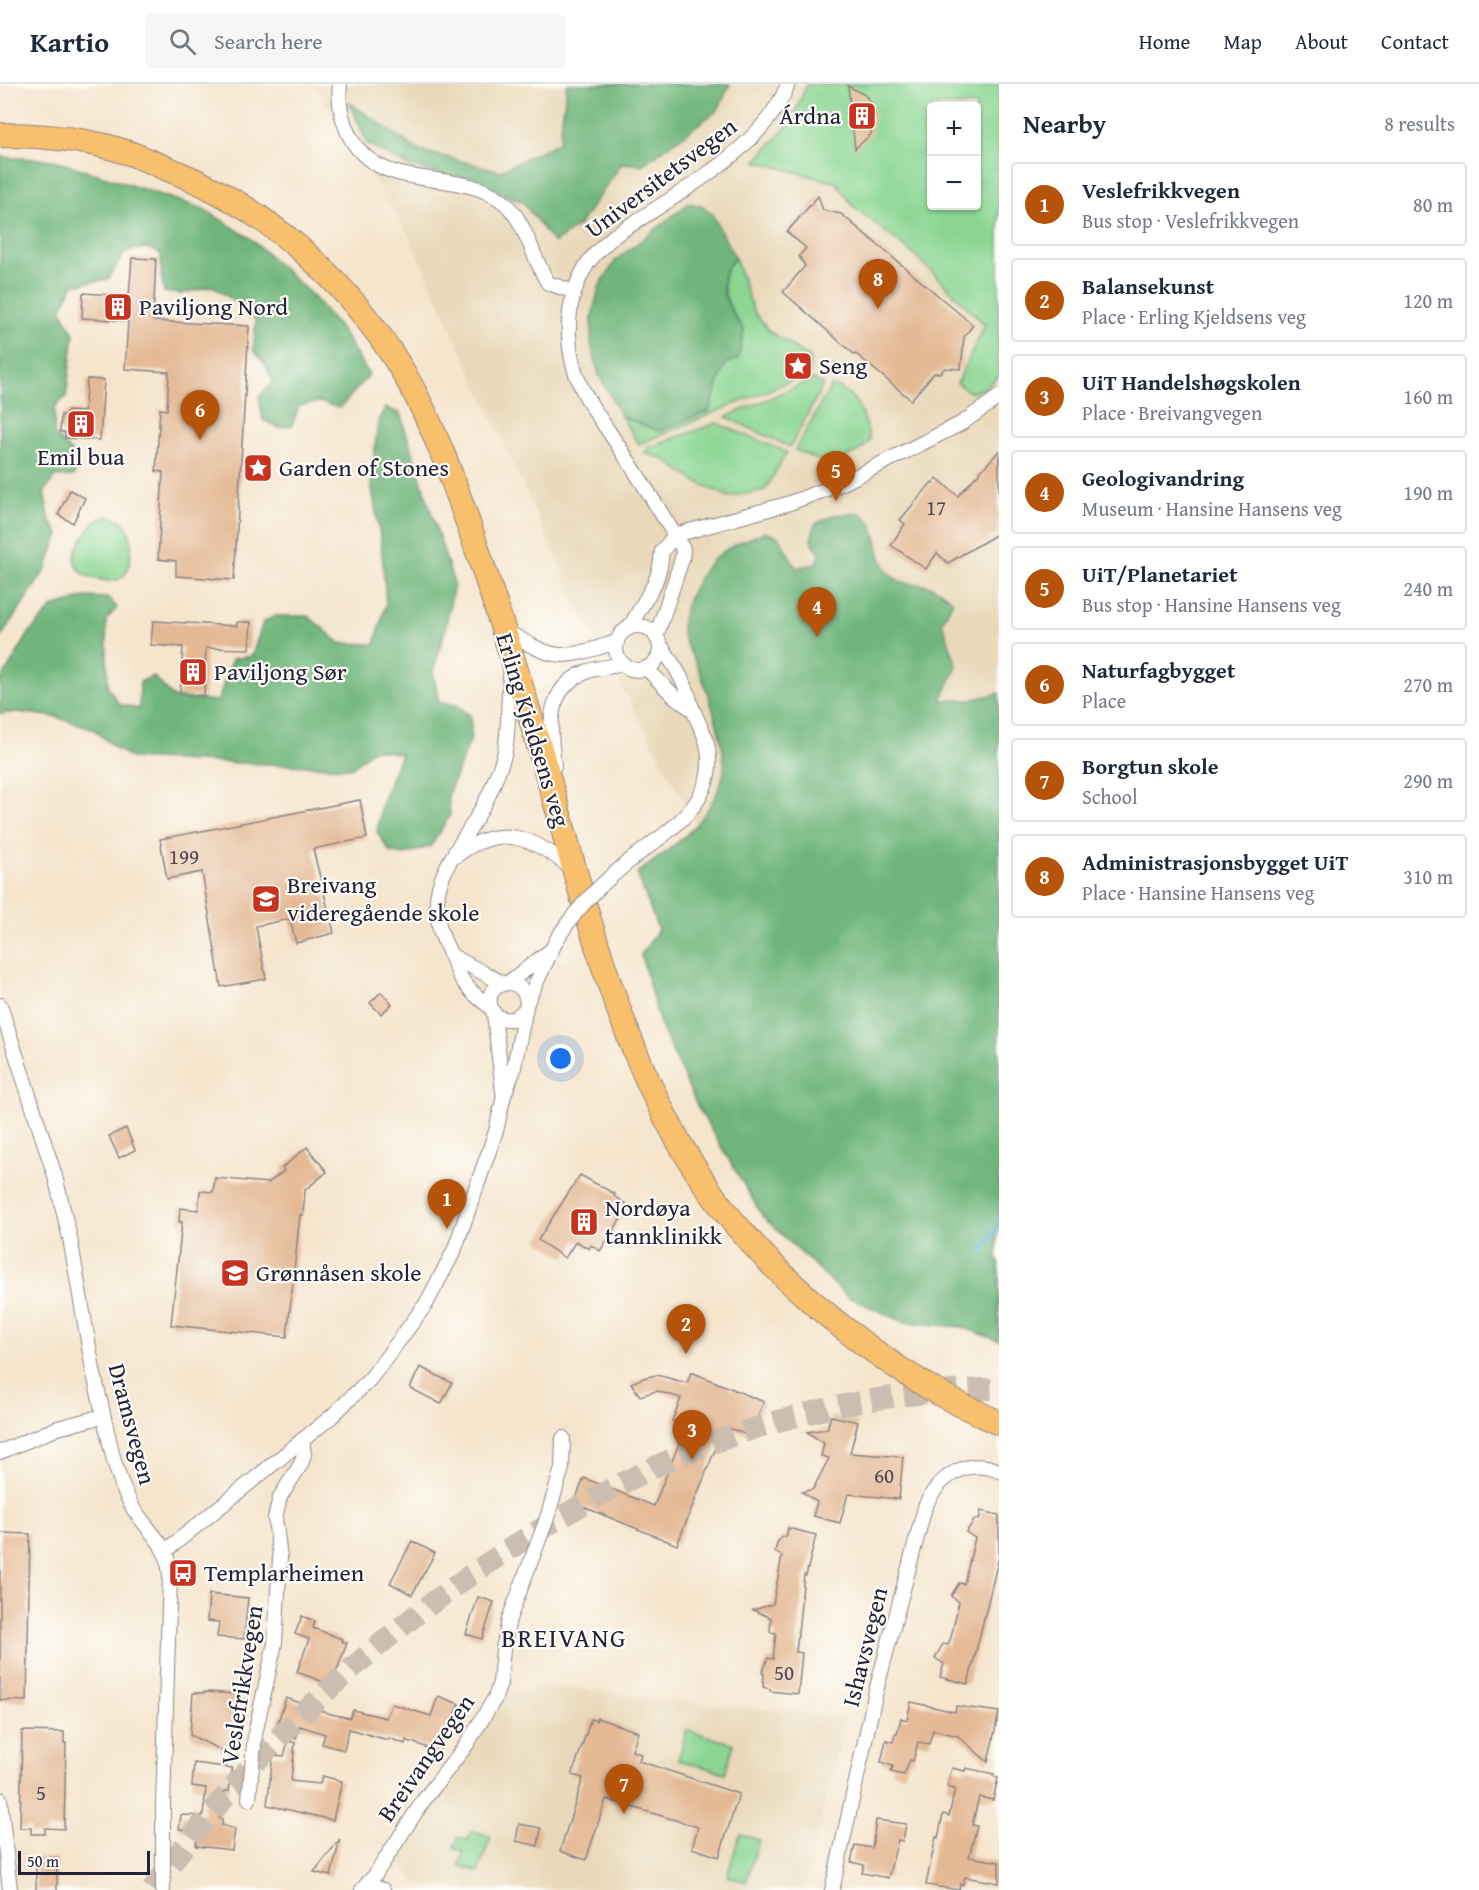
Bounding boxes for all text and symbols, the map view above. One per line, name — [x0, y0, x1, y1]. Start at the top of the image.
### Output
search box — [145, 14, 565, 68]
text: Kartio — [30, 21, 109, 62]
icon: search — [166, 25, 199, 58]
text: Search here — [214, 25, 323, 57]
text: Home — [1139, 26, 1190, 57]
text: Map — [1223, 26, 1262, 57]
text: About — [1295, 26, 1348, 57]
text: Contact — [1381, 26, 1449, 57]
place label: Árdna — [779, 98, 842, 133]
building icon: Árdna — [846, 100, 878, 132]
map controls — [927, 102, 981, 210]
button: + — [927, 102, 981, 156]
text: Nearby — [1023, 104, 1106, 143]
street label: Universitetsvegen — [578, 109, 744, 246]
text: 8 results — [1384, 109, 1455, 138]
button: − — [927, 156, 981, 210]
text: Veslefrikkvegen — [1082, 174, 1240, 206]
text: 1 — [1039, 190, 1050, 219]
text: 80 m — [1413, 190, 1453, 219]
text: Bus stop · Veslefrikkvegen — [1082, 206, 1299, 235]
pin: 8 — [858, 260, 898, 309]
text: Balansekunst — [1082, 270, 1214, 302]
text: 2 — [1039, 286, 1050, 315]
text: 120 m — [1403, 286, 1453, 315]
place label: Paviljong Nord — [139, 289, 288, 324]
building icon: Paviljong Nord — [102, 291, 134, 323]
text: Place · Erling Kjeldsens veg — [1082, 302, 1306, 331]
place label: Seng — [819, 348, 867, 383]
place icon: Seng — [782, 350, 814, 382]
text: UiT Handelshøgskolen — [1082, 366, 1301, 398]
text: 3 — [1039, 382, 1050, 411]
text: 160 m — [1403, 382, 1453, 411]
pin: 6 — [180, 390, 220, 440]
text: Place · Breivangvegen — [1082, 398, 1262, 427]
building icon: Emil bua — [65, 408, 97, 440]
place label: Emil bua — [37, 439, 125, 474]
place label: Garden of Stones — [279, 450, 449, 485]
place icon: Garden of Stones — [242, 452, 274, 484]
pin: 5 — [816, 452, 856, 501]
text: Geologivandring — [1082, 462, 1244, 494]
text: 4 — [1039, 478, 1050, 507]
text: 190 m — [1403, 478, 1453, 507]
house number: 17 — [926, 492, 946, 523]
text: Museum · Hansine Hansens veg — [1082, 494, 1342, 523]
text: UiT/Planetariet — [1082, 558, 1238, 590]
text: 5 — [1039, 574, 1050, 603]
text: 240 m — [1403, 574, 1453, 603]
pin: 4 — [798, 588, 836, 637]
text: Bus stop · Hansine Hansens veg — [1082, 590, 1341, 619]
street label: Erling Kjeldsens veg — [487, 628, 580, 831]
place label: Paviljong Sør — [214, 654, 347, 689]
text: Naturfagbygget — [1082, 654, 1235, 686]
building icon: Paviljong Sør — [177, 656, 209, 688]
text: 6 — [1039, 670, 1050, 699]
text: 270 m — [1403, 670, 1453, 699]
text: Place — [1082, 686, 1126, 715]
text: Borgtun skole — [1082, 750, 1219, 782]
text: 7 — [1039, 766, 1050, 795]
text: 290 m — [1403, 766, 1453, 795]
text: School — [1082, 782, 1138, 811]
house number: 199 — [169, 841, 199, 872]
text: Administrasjonsbygget UiT — [1082, 846, 1348, 878]
text: 8 — [1039, 862, 1050, 891]
text: 310 m — [1403, 862, 1453, 891]
place label: Breivang videregående skole — [287, 867, 479, 930]
text: Place · Hansine Hansens veg — [1082, 878, 1314, 907]
school or university icon: Breivang videregående skole — [250, 883, 282, 915]
your location — [546, 1044, 575, 1073]
pin: 1 — [428, 1180, 466, 1229]
place label: Nordøya tannklinikk — [605, 1190, 723, 1253]
building icon: Nordøya tannklinikk — [568, 1206, 600, 1238]
place label: Grønnåsen skole — [256, 1255, 422, 1290]
school or university icon: Grønnåsen skole — [219, 1257, 251, 1289]
pin: 2 — [666, 1304, 706, 1354]
street label: Dramsvegen — [100, 1359, 166, 1489]
pin: 3 — [672, 1410, 712, 1460]
house number: 60 — [874, 1460, 894, 1491]
place label: Templarheimen — [204, 1555, 365, 1590]
bus stop icon: Templarheimen — [167, 1557, 199, 1589]
street label: Ishavsvegen — [833, 1583, 896, 1710]
street label: Veslefrikkvegen — [212, 1602, 271, 1767]
district label: BREIVANG — [501, 1618, 627, 1657]
house number: 50 — [774, 1657, 794, 1688]
street label: Breivangvegen — [369, 1686, 483, 1829]
pin: 7 — [604, 1764, 644, 1814]
house number: 5 — [36, 1777, 46, 1808]
scale bar — [18, 1848, 150, 1876]
text: 50 m — [27, 1849, 59, 1873]

